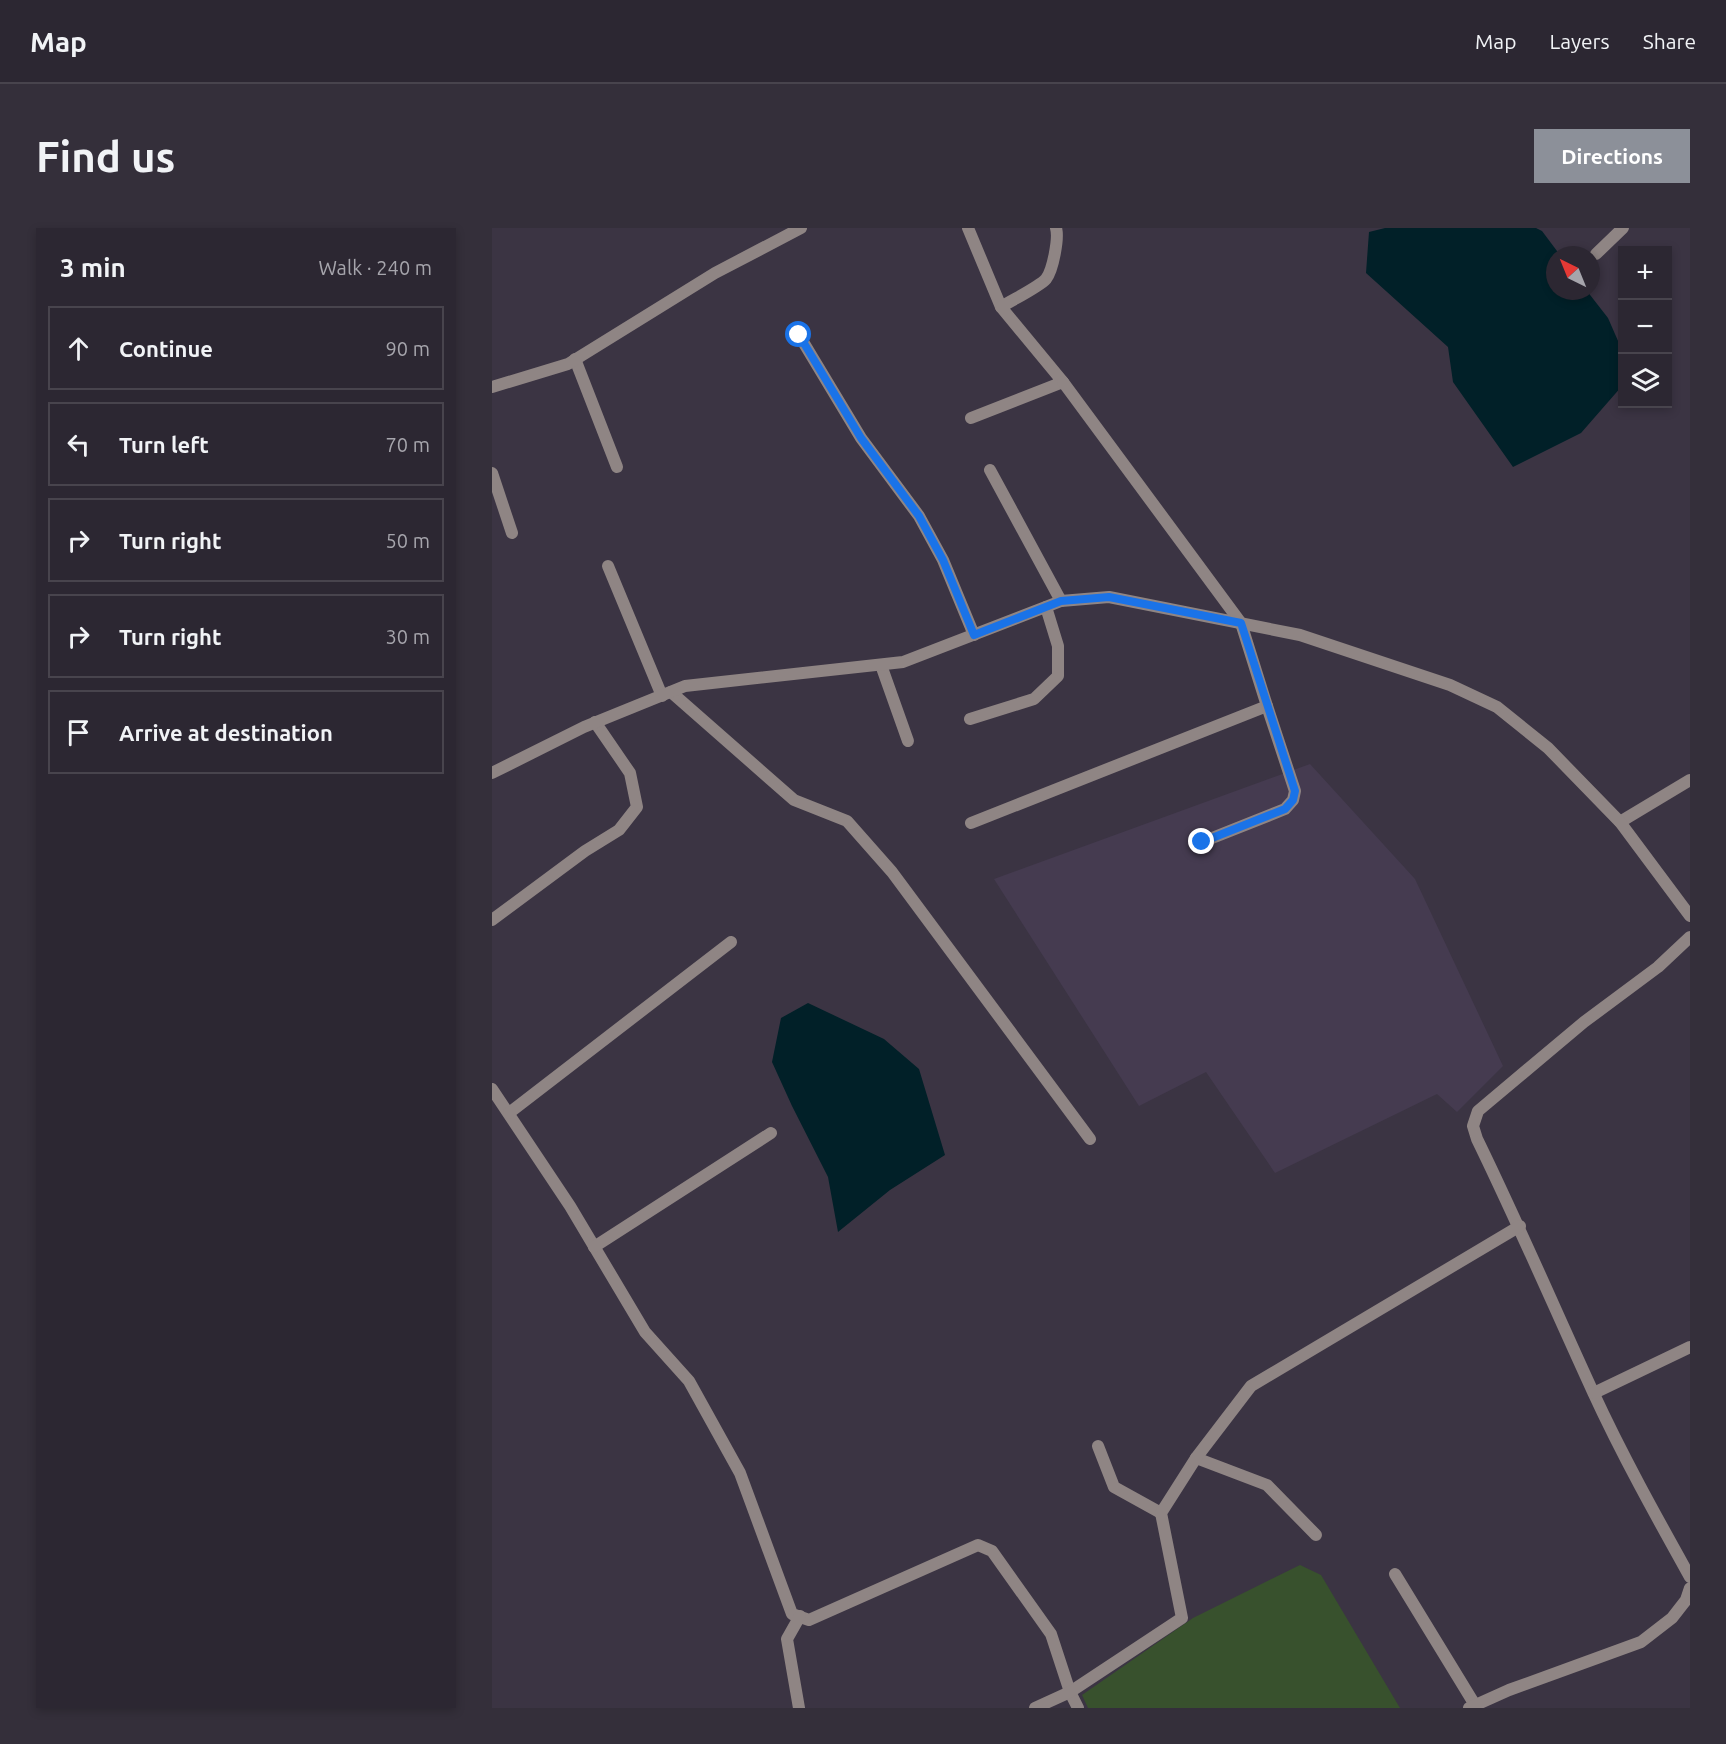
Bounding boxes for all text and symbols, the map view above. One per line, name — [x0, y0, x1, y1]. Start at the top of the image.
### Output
text: Map — [30, 26, 87, 57]
text: Map — [1475, 29, 1516, 53]
text: Layers — [1549, 29, 1610, 53]
text: Share — [1643, 29, 1696, 53]
button: Directions — [1534, 129, 1690, 183]
text: Find us — [36, 133, 175, 180]
north arrow — [1546, 246, 1600, 300]
map controls — [1618, 246, 1672, 408]
button: + — [1618, 246, 1672, 300]
text: 3 min — [60, 253, 126, 282]
text: Walk · 240 m — [319, 256, 432, 279]
button: − — [1618, 300, 1672, 354]
route start — [785, 321, 811, 347]
icon: ahead — [62, 332, 95, 365]
text: Continue — [119, 336, 213, 361]
text: 90 m — [386, 337, 430, 360]
button: layers — [1618, 354, 1672, 408]
icon: left — [62, 428, 95, 461]
text: Turn left — [119, 432, 209, 457]
text: 70 m — [386, 433, 430, 456]
icon: right — [62, 524, 95, 557]
text: Turn right — [119, 528, 221, 553]
text: 50 m — [386, 529, 430, 552]
icon: right — [62, 620, 95, 653]
text: Turn right — [119, 624, 221, 649]
text: 30 m — [386, 625, 430, 648]
icon: arrive — [62, 716, 95, 749]
text: Arrive at destination — [119, 720, 333, 745]
route end — [1188, 828, 1214, 854]

